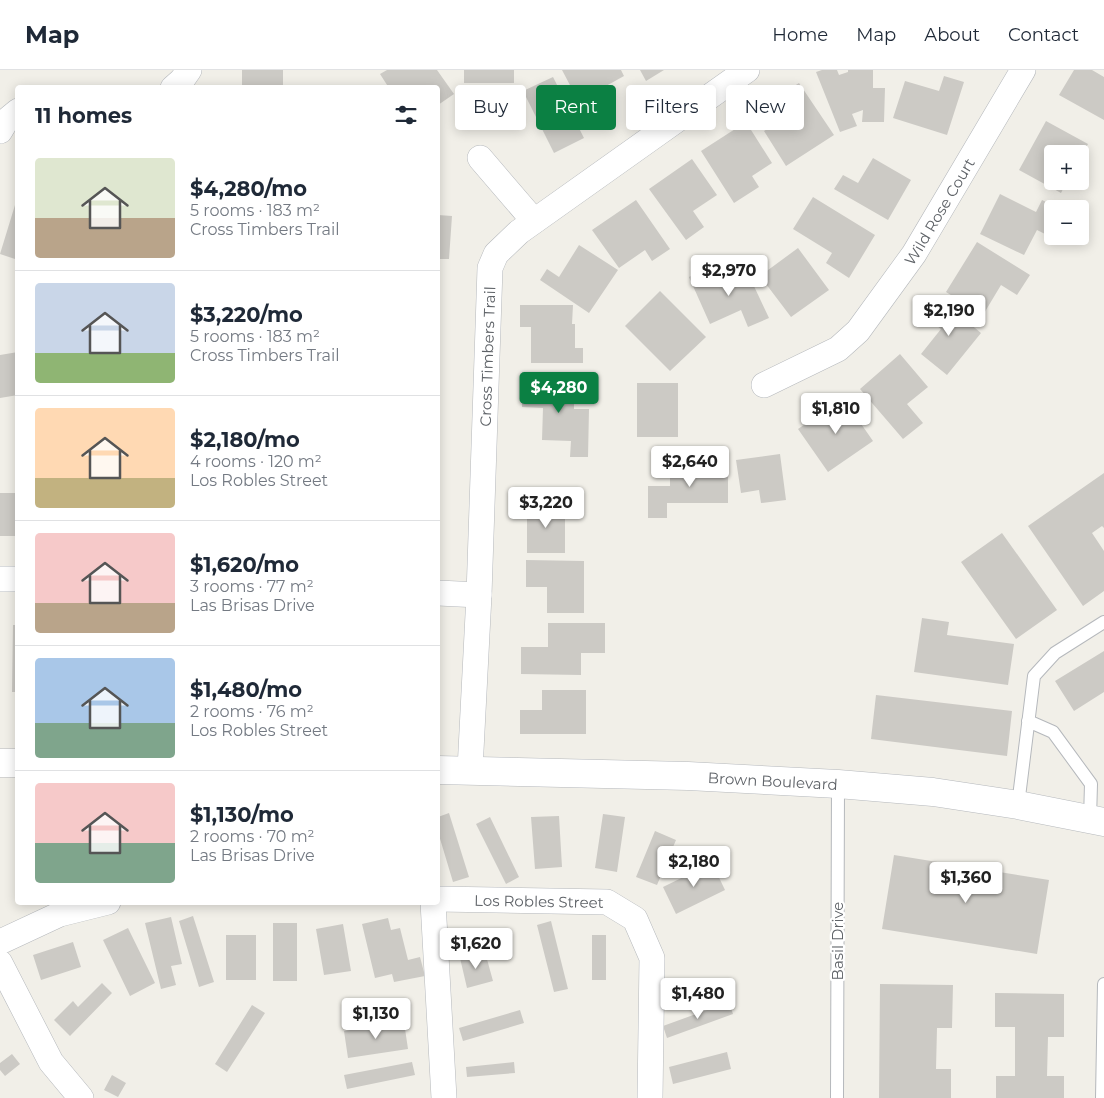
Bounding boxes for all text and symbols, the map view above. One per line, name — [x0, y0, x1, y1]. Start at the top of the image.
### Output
text: Map — [25, 20, 79, 49]
text: Home — [772, 24, 828, 46]
text: Map — [856, 24, 896, 46]
text: About — [924, 24, 980, 46]
text: Contact — [1008, 24, 1079, 46]
chip: Buy — [455, 85, 526, 130]
chip: Rent — [536, 85, 616, 130]
chip: Filters — [626, 85, 716, 130]
chip: New — [726, 85, 804, 130]
icon: filters — [392, 101, 420, 129]
text: 11 homes — [35, 103, 132, 128]
map controls — [1044, 145, 1089, 245]
button: + — [1044, 145, 1089, 190]
street label: Wild Rose Court — [900, 154, 978, 269]
text: $4,280/mo — [190, 176, 307, 201]
icon: home — [75, 178, 135, 238]
button: − — [1044, 200, 1089, 245]
text: 5 rooms · 183 m² — [190, 201, 320, 220]
text: Cross Timbers Trail — [190, 220, 340, 239]
pin: $2,970 — [688, 254, 770, 297]
text: $2,970 — [702, 261, 756, 280]
street label: Cross Timbers Trail — [475, 286, 499, 427]
pin: $2,190 — [908, 294, 990, 337]
text: $2,190 — [923, 301, 975, 320]
text: $3,220/mo — [190, 302, 303, 327]
icon: home — [75, 303, 135, 363]
text: 5 rooms · 183 m² — [190, 327, 320, 346]
text: Cross Timbers Trail — [190, 346, 340, 365]
pin: $4,280 — [518, 372, 600, 414]
text: $4,280 — [531, 378, 587, 397]
pin: $1,810 — [795, 392, 877, 435]
text: $1,810 — [812, 399, 860, 418]
text: $2,180/mo — [190, 427, 300, 452]
icon: home — [75, 428, 135, 488]
pin: $2,640 — [649, 446, 731, 488]
text: 4 rooms · 120 m² — [190, 452, 322, 471]
text: $2,640 — [662, 452, 718, 471]
text: Los Robles Street — [190, 471, 328, 490]
pin: $3,220 — [505, 486, 587, 529]
text: $3,220 — [519, 493, 573, 512]
text: $1,620/mo — [190, 552, 299, 577]
icon: home — [75, 553, 135, 613]
text: 3 rooms · 77 m² — [190, 577, 314, 596]
text: Las Brisas Drive — [190, 596, 315, 615]
text: $1,480/mo — [190, 677, 302, 702]
icon: home — [75, 678, 135, 738]
text: 2 rooms · 76 m² — [190, 702, 314, 721]
text: Los Robles Street — [190, 721, 328, 740]
street label: Brown Boulevard — [707, 768, 838, 793]
text: $1,130/mo — [190, 802, 294, 827]
icon: home — [75, 803, 135, 863]
text: 2 rooms · 70 m² — [190, 827, 315, 846]
text: Las Brisas Drive — [190, 846, 315, 865]
pin: $2,180 — [653, 846, 735, 888]
text: $2,180 — [668, 852, 720, 871]
pin: $1,360 — [925, 862, 1007, 904]
text: $1,360 — [940, 868, 992, 887]
street label: Los Robles Street — [474, 890, 604, 911]
street label: Basil Drive — [828, 902, 847, 980]
pin: $1,620 — [435, 928, 517, 970]
text: $1,620 — [451, 934, 501, 953]
pin: $1,480 — [657, 978, 739, 1020]
text: $1,480 — [671, 984, 725, 1003]
pin: $1,130 — [335, 998, 417, 1040]
text: $1,130 — [353, 1004, 399, 1023]

